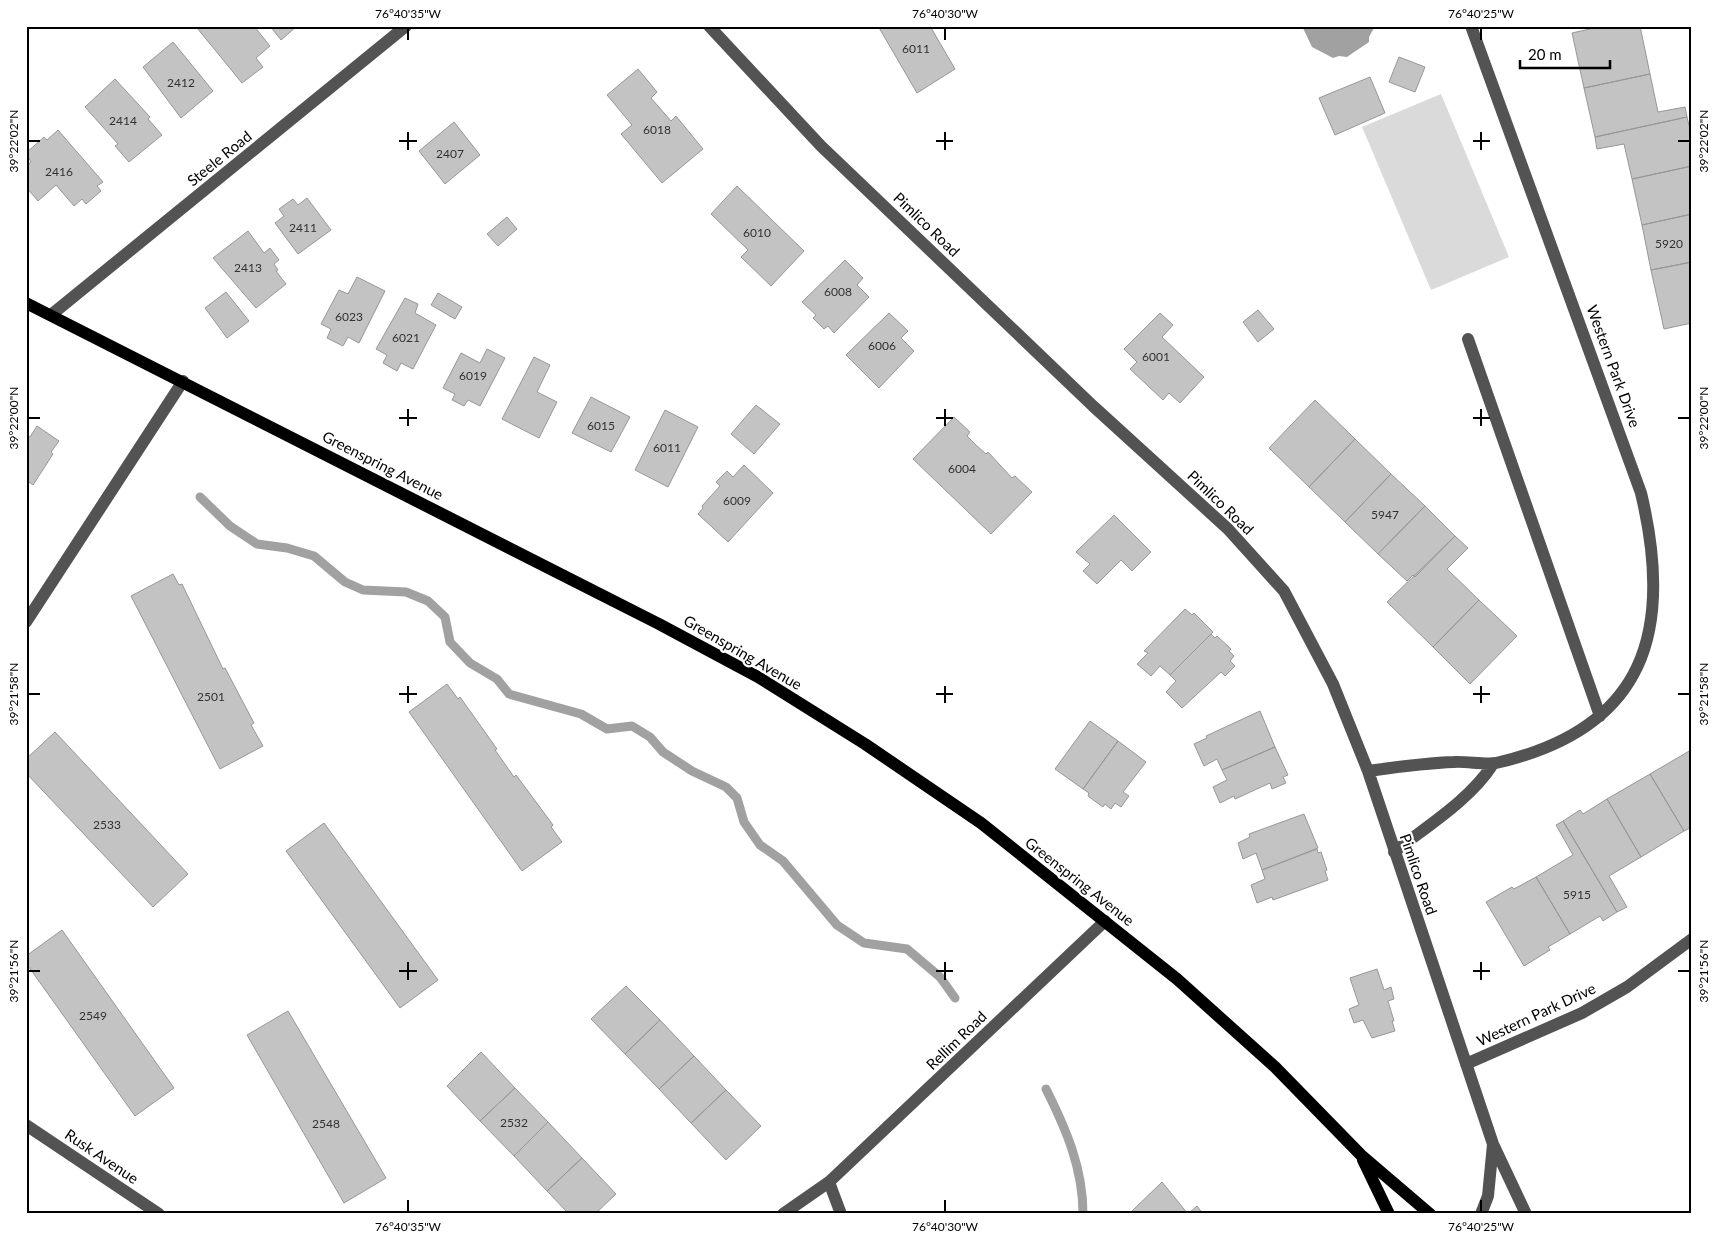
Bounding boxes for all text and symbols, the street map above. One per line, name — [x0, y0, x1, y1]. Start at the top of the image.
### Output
text: 76°40'35"W — [375, 6, 442, 21]
text: 76°40'30"W — [912, 6, 979, 21]
text: 76°40'25"W — [1448, 6, 1515, 21]
scale bar — [1520, 38, 1610, 70]
house number: 6011 — [902, 41, 930, 56]
text: 20 m — [1528, 45, 1562, 63]
house number: 2412 — [167, 75, 195, 90]
text: 39°22'02"N — [6, 110, 21, 172]
text: 39°22'02"N — [1696, 110, 1711, 172]
house number: 2414 — [109, 113, 137, 128]
house number: 6018 — [643, 122, 671, 137]
street label: Steele Road — [183, 127, 255, 189]
house number: 2407 — [436, 146, 464, 161]
house number: 2416 — [45, 164, 73, 179]
street label: Pimlico Road — [890, 188, 964, 260]
house number: 2411 — [289, 220, 317, 235]
house number: 6010 — [743, 225, 771, 240]
house number: 5920 — [1655, 236, 1683, 251]
house number: 2413 — [234, 260, 262, 275]
house number: 6008 — [824, 284, 852, 299]
street label: Western Park Drive — [1583, 302, 1645, 430]
house number: 6023 — [335, 309, 363, 324]
house number: 6021 — [392, 330, 420, 345]
house number: 6006 — [868, 338, 896, 353]
house number: 6001 — [1142, 349, 1170, 364]
house number: 6019 — [459, 368, 487, 383]
text: 39°22'00"N — [6, 387, 21, 449]
text: 39°22'00"N — [1696, 387, 1711, 449]
house number: 6015 — [587, 418, 615, 433]
street label: Greenspring Avenue — [320, 427, 447, 503]
house number: 6011 — [653, 440, 681, 455]
house number: 6004 — [948, 461, 976, 476]
street label: Pimlico Road — [1184, 466, 1258, 538]
house number: 6009 — [723, 493, 751, 508]
house number: 5947 — [1371, 507, 1399, 522]
street label: Greenspring Avenue — [681, 611, 805, 693]
text: 39°21'58"N — [6, 663, 21, 725]
text: 39°21'58"N — [1696, 663, 1711, 725]
house number: 2501 — [197, 689, 225, 704]
house number: 2533 — [93, 817, 121, 832]
street label: Pimlico Road — [1397, 831, 1441, 917]
street label: Greenspring Avenue — [1022, 833, 1138, 929]
house number: 5915 — [1563, 887, 1591, 902]
text: 39°21'56"N — [6, 940, 21, 1002]
text: 39°21'56"N — [1696, 940, 1711, 1002]
street label: Western Park Drive — [1474, 979, 1598, 1049]
street label: Rellim Road — [922, 1007, 990, 1073]
house number: 2549 — [79, 1008, 107, 1023]
house number: 2532 — [500, 1115, 528, 1130]
house number: 2548 — [312, 1116, 340, 1131]
street label: Rusk Avenue — [62, 1125, 142, 1187]
text: 76°40'35"W — [375, 1219, 442, 1234]
text: 76°40'30"W — [912, 1219, 979, 1234]
text: 76°40'25"W — [1448, 1219, 1515, 1234]

